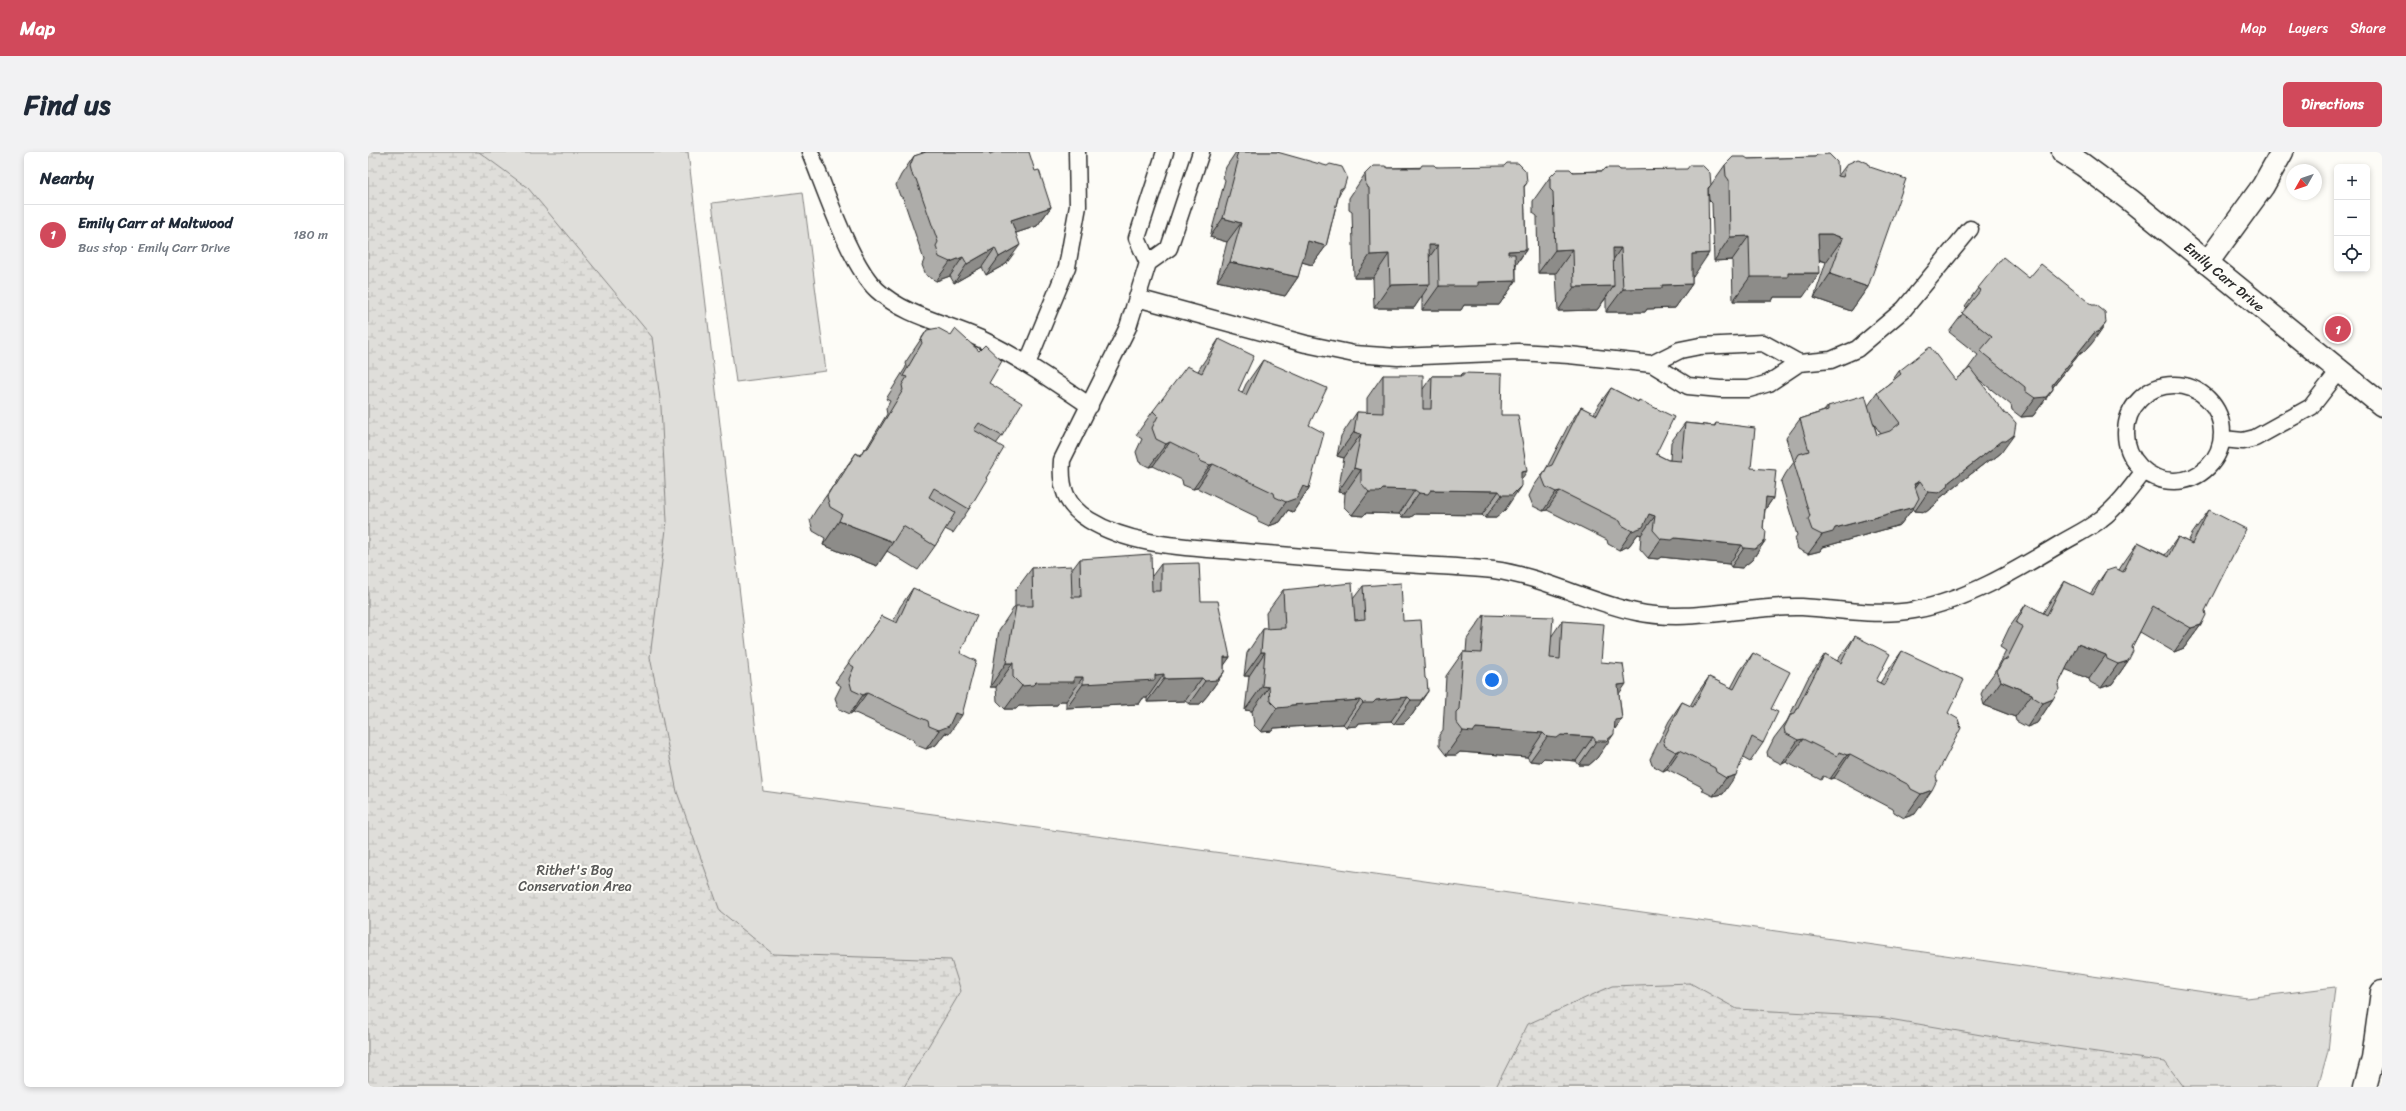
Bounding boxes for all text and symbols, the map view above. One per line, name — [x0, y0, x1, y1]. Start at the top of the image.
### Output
text: Map — [20, 12, 55, 45]
text: Map — [2241, 16, 2266, 41]
text: Layers — [2288, 16, 2328, 41]
text: Share — [2350, 16, 2386, 41]
text: Find us — [24, 80, 111, 129]
button: Directions — [2283, 82, 2382, 127]
text: Nearby — [40, 163, 94, 193]
north arrow — [2286, 164, 2322, 200]
map controls — [2334, 164, 2370, 272]
button: + — [2334, 164, 2370, 200]
button: − — [2334, 200, 2370, 236]
text: Emily Carr at Maltwood — [78, 210, 232, 236]
text: 1 — [50, 223, 56, 246]
text: 180 m — [293, 223, 328, 246]
street label: Emily Carr Drive — [2178, 235, 2270, 319]
text: Bus stop · Emily Carr Drive — [78, 236, 230, 259]
button: locate — [2334, 236, 2370, 272]
pin: 1 — [2325, 314, 2351, 344]
your location — [1482, 670, 1502, 690]
park label: Rithet's Bog Conservation Area — [518, 858, 632, 899]

